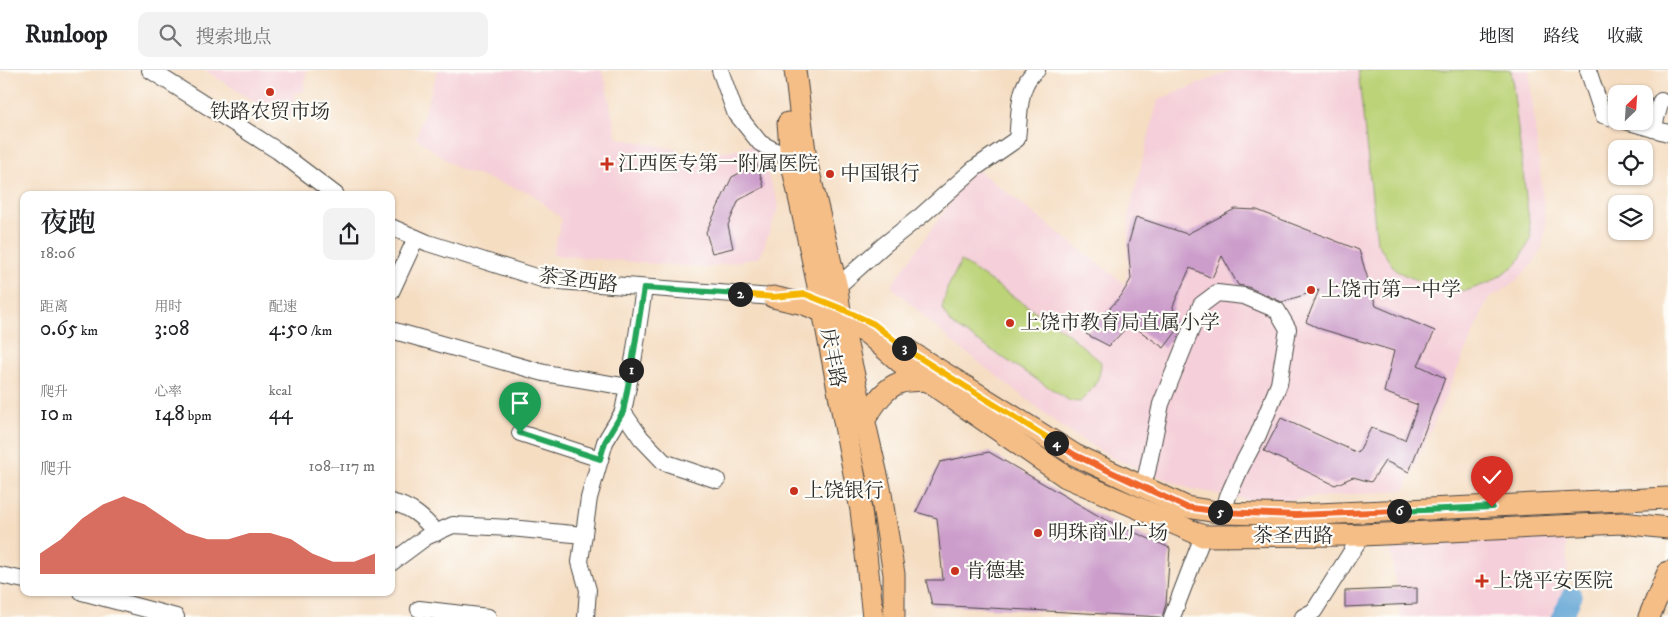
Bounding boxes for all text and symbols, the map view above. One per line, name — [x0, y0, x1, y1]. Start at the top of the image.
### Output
search box — [138, 12, 488, 57]
text: Runloop — [25, 20, 108, 50]
icon: search — [156, 21, 184, 49]
text: 搜索地点 — [196, 26, 272, 49]
text: 地图 — [1479, 26, 1515, 48]
text: 路线 — [1543, 26, 1579, 48]
text: 收藏 — [1607, 26, 1643, 48]
north arrow — [1608, 85, 1652, 130]
map controls — [1608, 85, 1653, 240]
marker: 铁路农贸市场 — [264, 86, 276, 98]
place label: 铁路农贸市场 — [210, 100, 330, 125]
button: locate — [1608, 140, 1653, 185]
place label: 江西医专第一附属医院 — [618, 152, 818, 177]
marker: 江西医专第一附属医院 — [600, 157, 614, 171]
place label: 中国银行 — [840, 162, 920, 187]
marker: 中国银行 — [824, 168, 836, 180]
button: layers — [1608, 195, 1653, 240]
text: 夜跑 — [40, 206, 96, 241]
button: share — [323, 208, 375, 260]
text: 18:06 — [40, 243, 75, 263]
street label: 茶圣西路 — [537, 264, 619, 298]
place label: 上饶市第一中学 — [1321, 278, 1461, 303]
pin: 2 — [728, 282, 752, 306]
marker: 上饶市第一中学 — [1305, 284, 1317, 296]
text: 2 — [737, 285, 744, 303]
text: 距离 — [40, 298, 68, 316]
text: 用时 — [154, 298, 182, 316]
text: 配速 — [269, 298, 297, 316]
place label: 上饶市教育局直属小学 — [1020, 311, 1220, 336]
text: 0.65 — [40, 316, 78, 342]
text: 3:08 — [154, 316, 189, 342]
text: 4:50 — [269, 316, 308, 342]
marker: 上饶市教育局直属小学 — [1004, 317, 1016, 329]
text: km — [78, 322, 98, 340]
text: /km — [308, 322, 332, 340]
street label: 庆丰路 — [814, 326, 850, 390]
pin: 3 — [892, 336, 916, 360]
text: 3 — [902, 339, 907, 357]
pin: 1 — [618, 358, 644, 382]
text: 1 — [629, 361, 634, 379]
text: kcal — [269, 382, 292, 400]
pin — [499, 382, 541, 433]
text: 爬升 — [40, 383, 68, 401]
text: 心率 — [154, 383, 182, 401]
icon: arrive — [506, 389, 534, 417]
text: 44 — [269, 400, 293, 426]
text: 10 — [40, 401, 59, 427]
text: 148 — [154, 401, 185, 427]
text: m — [59, 407, 72, 425]
text: bpm — [185, 407, 212, 425]
pin: 4 — [1044, 430, 1068, 456]
text: 4 — [1052, 434, 1061, 452]
text: 108–117 m — [309, 456, 375, 476]
pin — [1471, 456, 1513, 507]
text: 爬升 — [40, 459, 72, 479]
icon: check — [1478, 463, 1506, 491]
place label: 上饶银行 — [804, 479, 884, 504]
marker: 上饶银行 — [788, 485, 800, 497]
pin: 6 — [1386, 498, 1412, 524]
pin: 5 — [1208, 500, 1232, 524]
text: 6 — [1396, 502, 1403, 520]
text: 5 — [1217, 503, 1224, 521]
place label: 明珠商业广场 — [1048, 521, 1168, 546]
street label: 茶圣西路 — [1253, 524, 1333, 549]
marker: 明珠商业广场 — [1032, 527, 1044, 539]
place label: 肯德基 — [965, 559, 1025, 584]
marker: 肯德基 — [949, 565, 961, 577]
place label: 上饶平安医院 — [1493, 569, 1613, 594]
marker: 上饶平安医院 — [1475, 574, 1489, 588]

